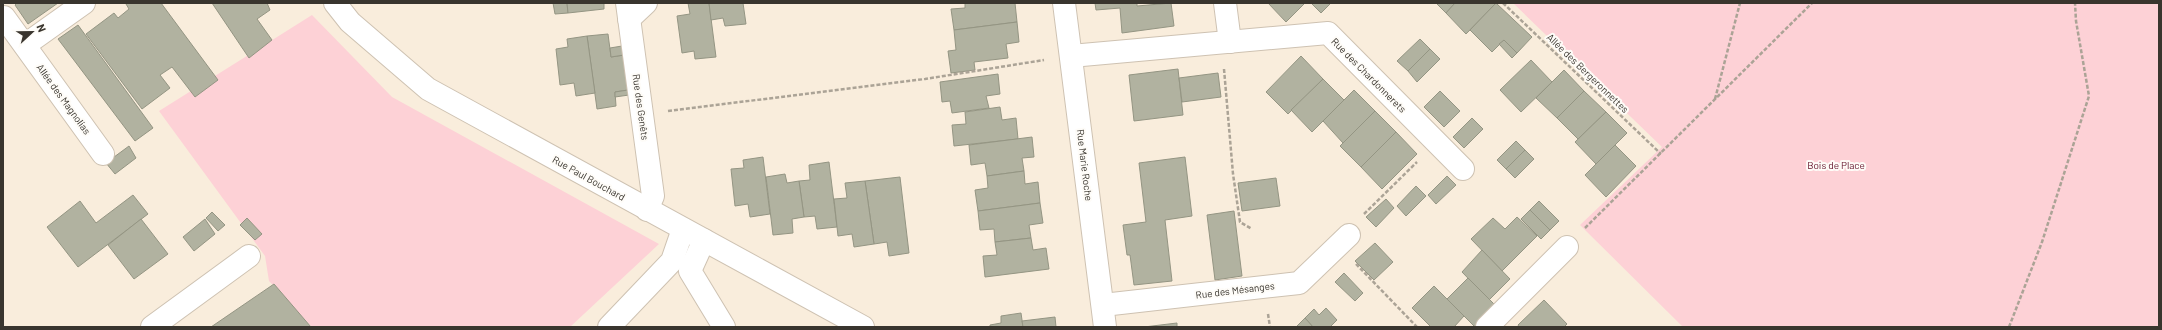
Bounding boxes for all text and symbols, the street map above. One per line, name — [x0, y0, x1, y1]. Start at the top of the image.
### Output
north arrow — [12, 12, 52, 52]
text: N — [34, 22, 49, 34]
street label: Allée des Bergeronnettes — [1545, 31, 1631, 115]
street label: Rue des Chardonnerets — [1329, 35, 1409, 115]
street label: Allée des Magnolias — [34, 61, 94, 137]
street label: Rue des Genêts — [630, 73, 652, 141]
street label: Rue Marie Roche — [1075, 129, 1095, 201]
street label: Rue Paul Bouchard — [551, 153, 627, 203]
park label: Bois de Place — [1807, 159, 1865, 171]
street label: Rue des Mésanges — [1195, 279, 1275, 301]

